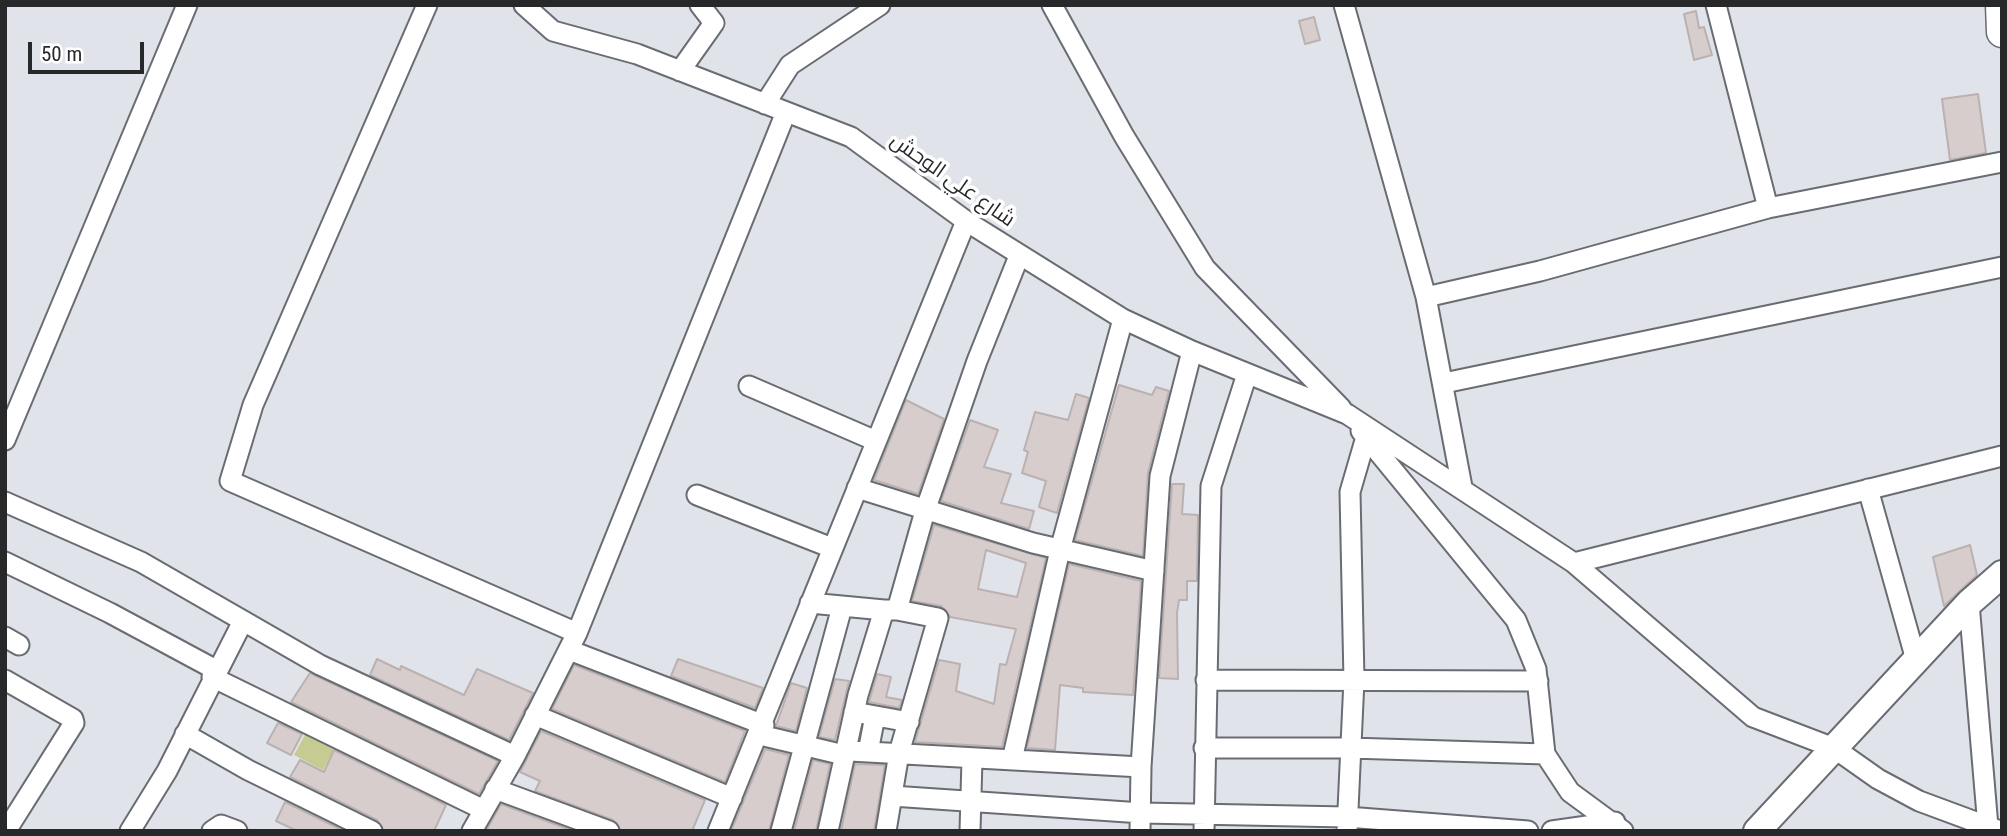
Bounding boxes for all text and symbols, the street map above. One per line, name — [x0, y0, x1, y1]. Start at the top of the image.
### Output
scale bar — [32, 28, 147, 72]
text: 50 m — [41, 42, 82, 66]
street label: شارع علي الوحش — [885, 129, 1019, 233]

